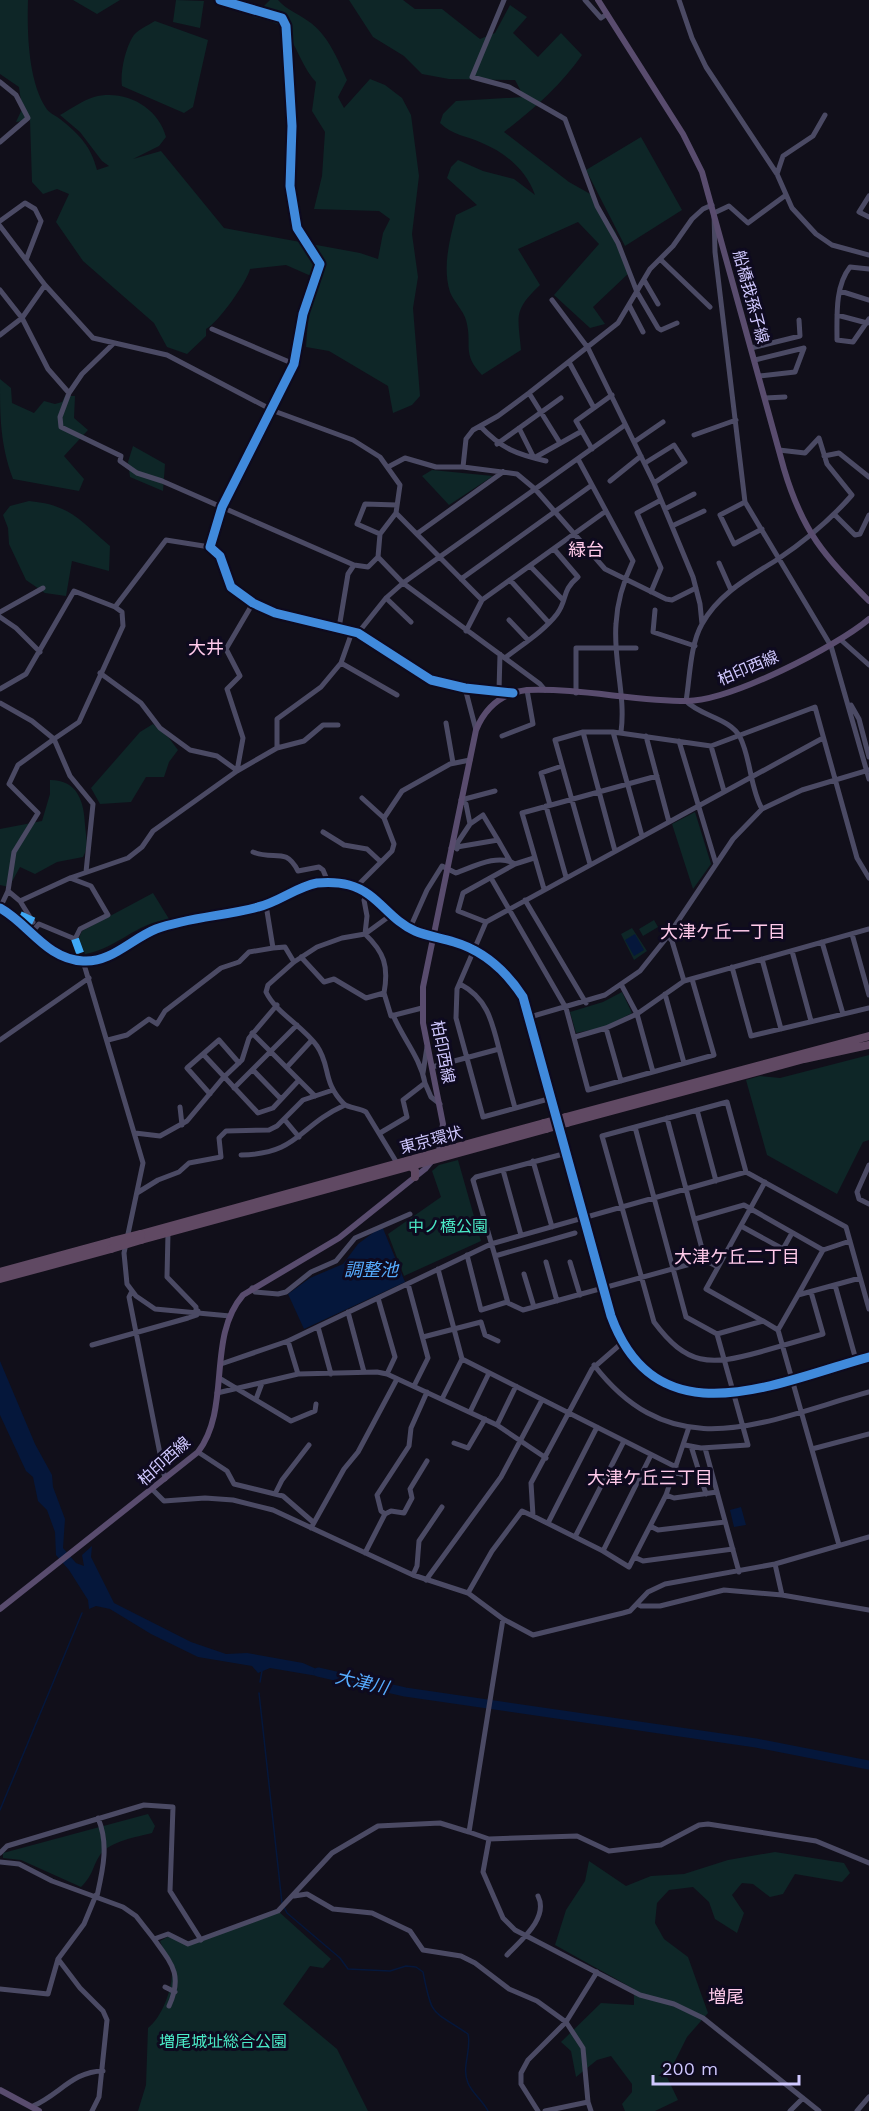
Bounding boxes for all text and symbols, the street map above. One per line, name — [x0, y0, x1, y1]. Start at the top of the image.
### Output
street label: 船橋我孫子線 — [729, 248, 773, 346]
district label: 緑台 — [568, 539, 604, 560]
district label: 大井 — [188, 637, 224, 658]
street label: 柏印西線 — [715, 647, 781, 689]
district label: 大津ケ丘一丁目 — [660, 921, 786, 942]
street label: 柏印西線 — [428, 1019, 458, 1085]
street label: 東京環状 — [398, 1123, 464, 1157]
park label: 中ノ橋公園 — [408, 1217, 488, 1236]
district label: 大津ケ丘二丁目 — [674, 1246, 800, 1267]
water label: 調整池 — [344, 1259, 400, 1280]
street label: 柏印西線 — [134, 1433, 194, 1489]
district label: 大津ケ丘三丁目 — [587, 1467, 713, 1488]
water label: 大津川 — [333, 1666, 393, 1699]
district label: 増尾 — [708, 1986, 744, 2007]
park label: 増尾城址総合公園 — [159, 2032, 287, 2051]
scale bar — [653, 2048, 798, 2086]
text: 200 m — [662, 2058, 718, 2079]

